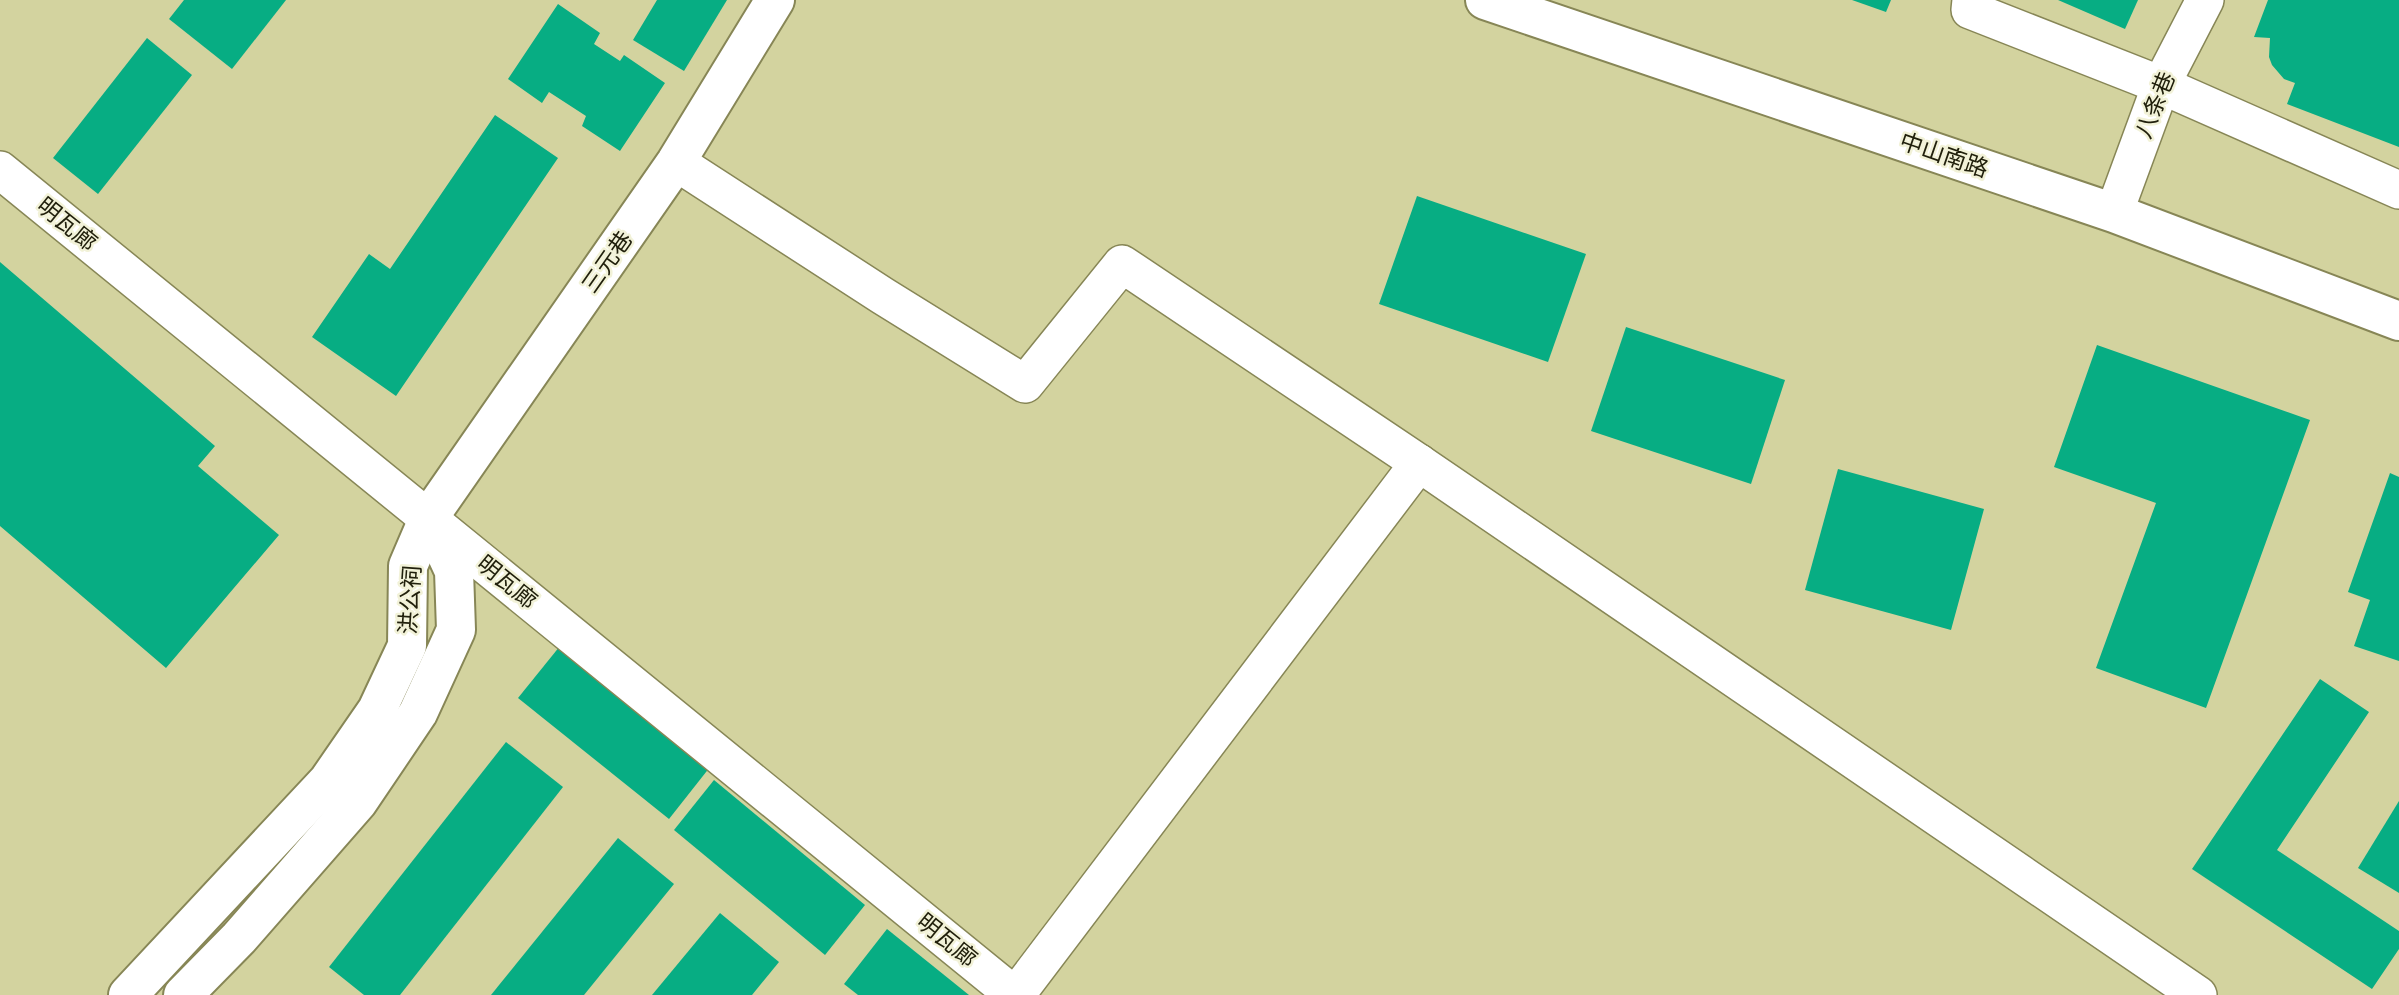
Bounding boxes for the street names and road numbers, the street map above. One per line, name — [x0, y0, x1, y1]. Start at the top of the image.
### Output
street label: 八条巷 — [2129, 68, 2181, 142]
street label: 中山南路 — [1896, 127, 1992, 183]
street label: 明瓦廊 — [31, 191, 103, 257]
street label: 三元巷 — [576, 226, 638, 298]
street label: 明瓦廊 — [471, 549, 543, 615]
street label: 洪公祠 — [394, 565, 426, 635]
street label: 明瓦廊 — [911, 907, 983, 973]

